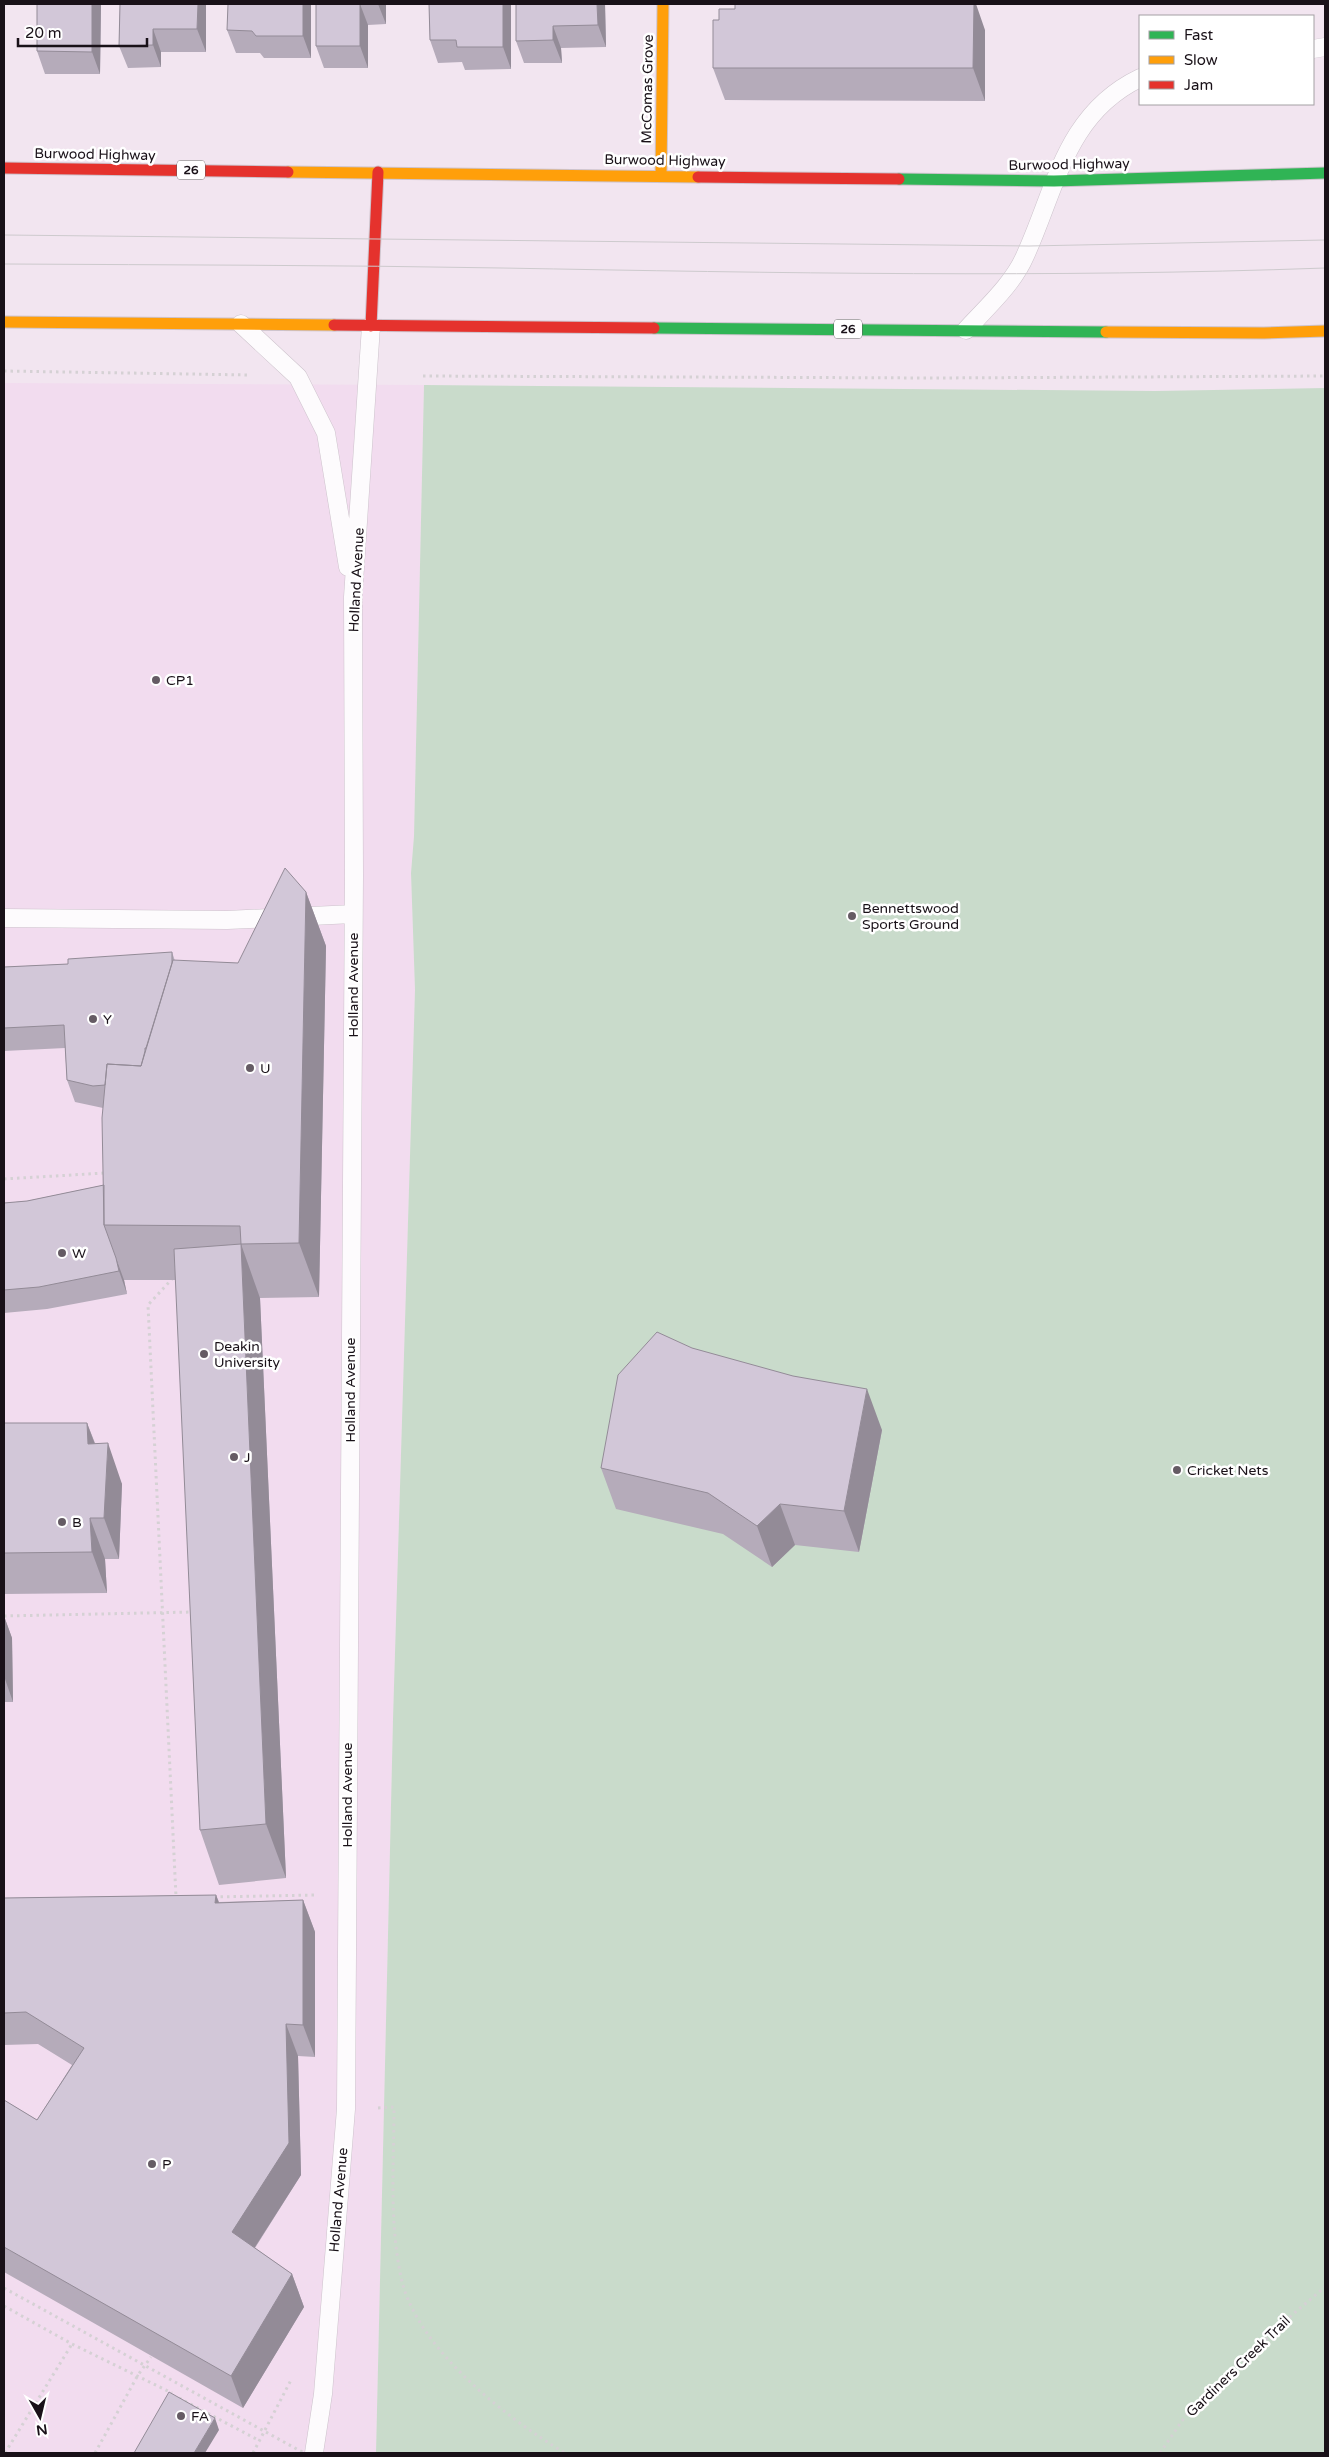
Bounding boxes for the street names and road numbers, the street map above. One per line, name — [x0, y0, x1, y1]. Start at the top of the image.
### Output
street label: McComas Grove — [638, 34, 657, 144]
street label: Burwood Highway — [34, 145, 156, 164]
street label: Burwood Highway — [604, 151, 726, 170]
street label: Burwood Highway — [1008, 155, 1130, 174]
road number: 26 — [177, 160, 205, 180]
road number: 26 — [834, 320, 862, 338]
street label: Holland Avenue — [345, 527, 368, 633]
street label: Holland Avenue — [345, 933, 362, 1037]
street label: Holland Avenue — [342, 1338, 359, 1442]
street label: Holland Avenue — [339, 1743, 356, 1847]
street label: Holland Avenue — [325, 2147, 352, 2253]
street label: Gardiners Creek Trail — [1183, 2312, 1294, 2420]

